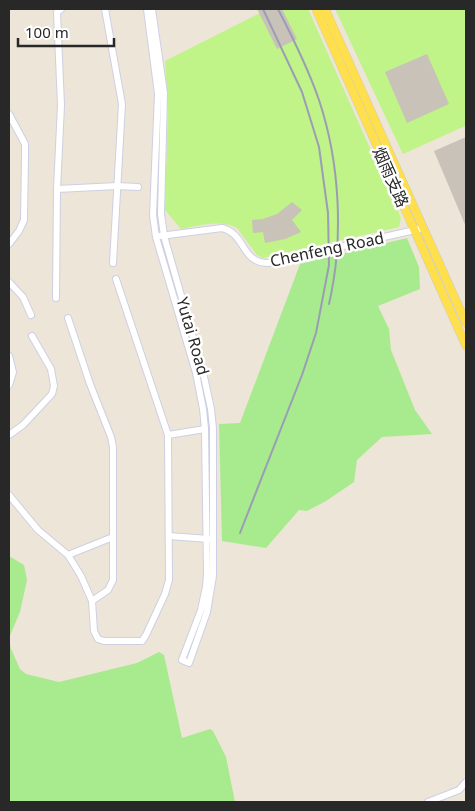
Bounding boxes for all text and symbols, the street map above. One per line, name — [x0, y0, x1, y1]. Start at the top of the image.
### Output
scale bar — [18, 15, 114, 47]
text: 100 m — [25, 22, 69, 42]
street label: 烟雨支路 — [368, 143, 414, 211]
street label: Chenfeng Road — [268, 226, 386, 272]
street label: Yutai Road — [171, 295, 215, 377]

